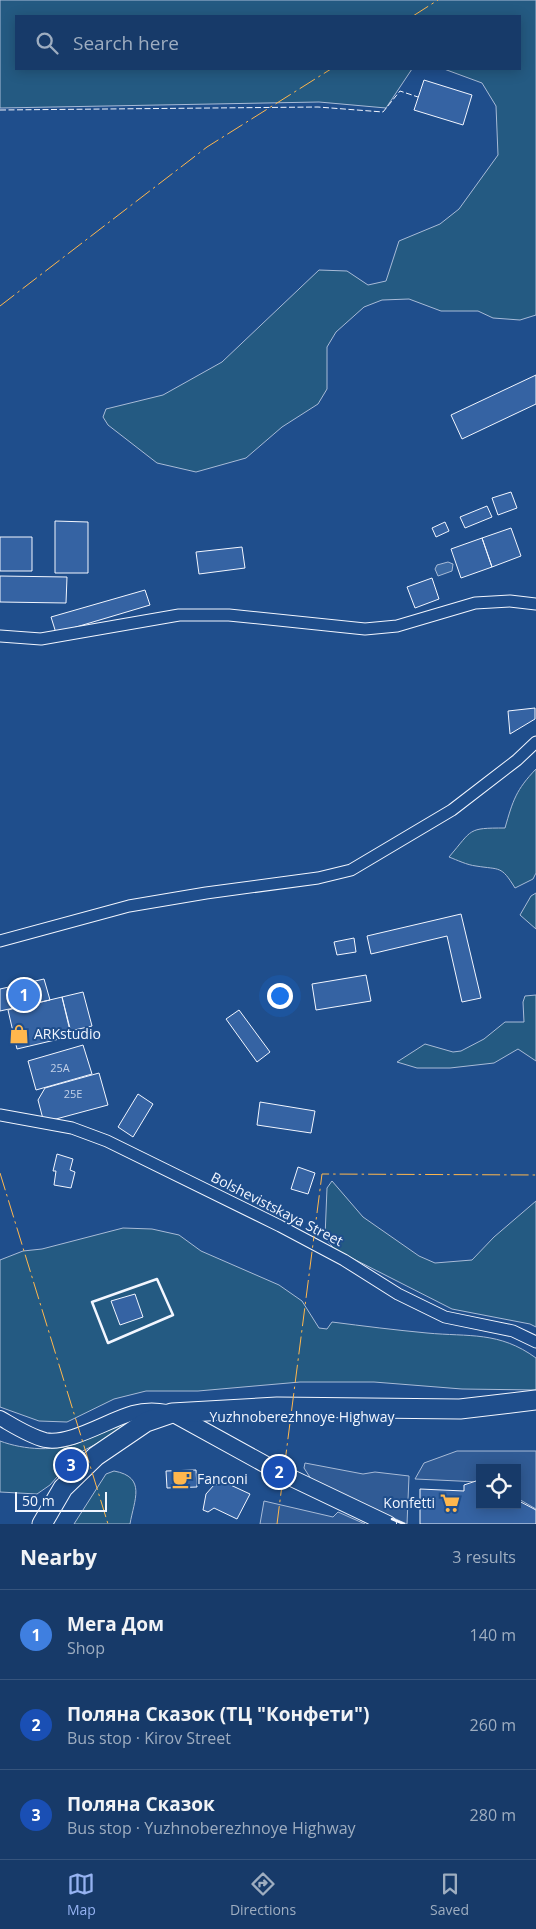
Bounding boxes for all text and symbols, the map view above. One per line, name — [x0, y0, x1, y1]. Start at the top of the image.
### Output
search box — [15, 15, 521, 70]
icon: search — [33, 29, 61, 57]
text: Search here — [73, 30, 179, 56]
pin: 1 — [8, 976, 40, 1014]
your location — [267, 983, 293, 1009]
shop icon: ARKstudio — [8, 1023, 30, 1045]
place label: ARKstudio — [34, 1024, 101, 1043]
house number: 25А — [50, 1060, 70, 1075]
house number: 25Е — [64, 1086, 82, 1101]
street label: Bolshevistskaya Street — [208, 1167, 346, 1250]
street label: Yuzhnoberezhnoye Highway — [210, 1407, 395, 1426]
pin: 3 — [55, 1446, 87, 1484]
pin: 2 — [263, 1453, 295, 1491]
map controls — [476, 1464, 521, 1509]
button: locate — [476, 1464, 521, 1509]
cafe icon: Fanconi — [171, 1468, 193, 1490]
place label: Fanconi — [197, 1469, 248, 1488]
scale bar — [15, 1489, 108, 1512]
text: 50 m — [22, 1491, 55, 1510]
supermarket icon: Konfetti — [439, 1492, 461, 1514]
place label: Konfetti — [383, 1493, 435, 1512]
text: Nearby — [20, 1543, 97, 1571]
text: 3 results — [452, 1546, 516, 1568]
text: Мега Дом — [67, 1611, 164, 1637]
text: 1 — [31, 1624, 41, 1646]
text: 140 m — [470, 1624, 516, 1646]
text: Shop — [67, 1637, 105, 1659]
text: Поляна Сказок (ТЦ "Конфети") — [67, 1701, 369, 1727]
text: 2 — [31, 1714, 41, 1736]
text: 260 m — [470, 1714, 516, 1736]
text: Bus stop · Kirov Street — [67, 1727, 231, 1749]
text: Поляна Сказок — [67, 1791, 215, 1817]
text: 3 — [31, 1804, 41, 1826]
text: 280 m — [470, 1804, 516, 1826]
text: Bus stop · Yuzhnoberezhnoye Highway — [67, 1817, 356, 1839]
tab: Map — [67, 1870, 96, 1919]
tab: Directions — [230, 1870, 296, 1919]
tab: Saved — [430, 1870, 469, 1919]

